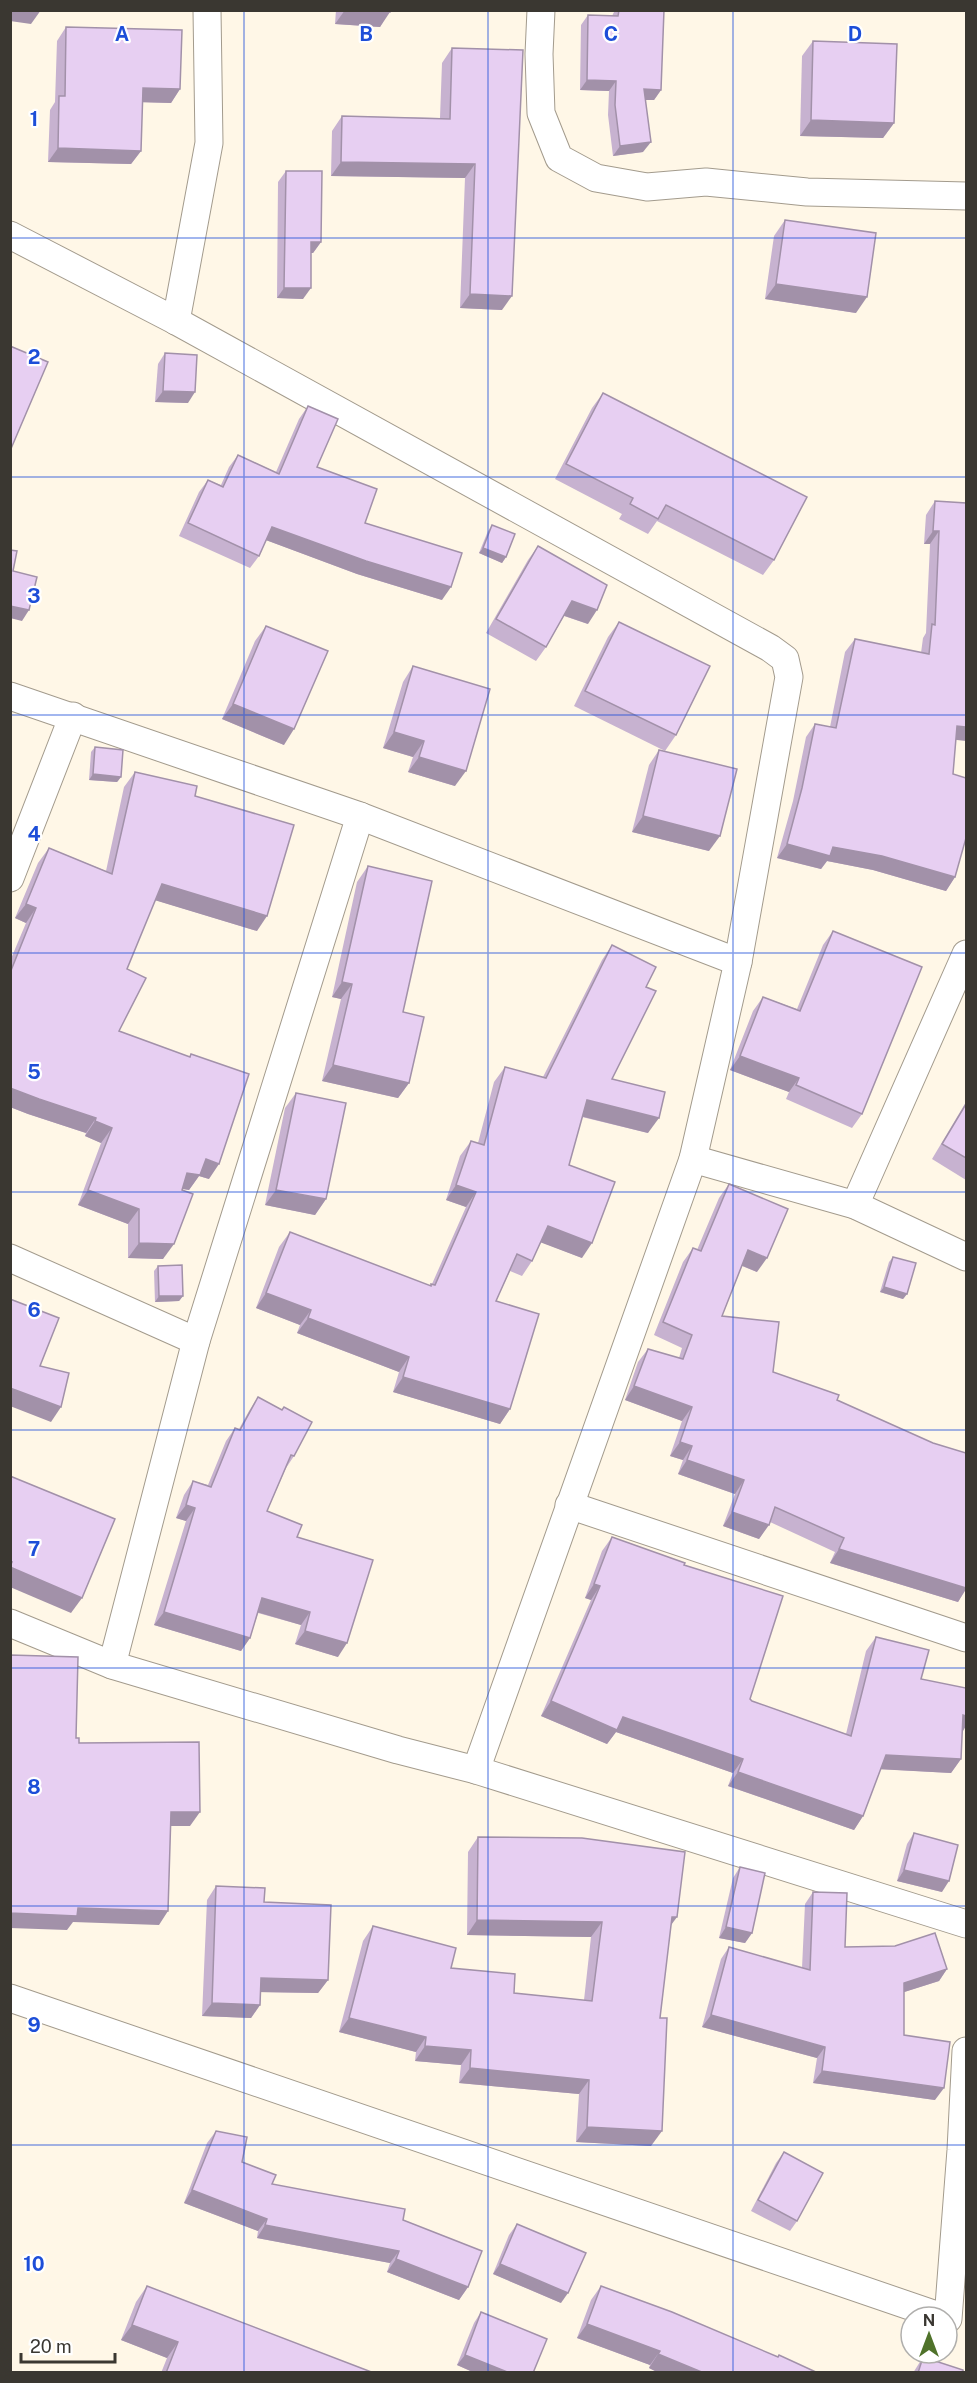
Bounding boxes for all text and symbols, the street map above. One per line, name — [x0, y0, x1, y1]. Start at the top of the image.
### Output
text: A — [115, 22, 129, 46]
text: B — [359, 22, 373, 46]
text: C — [604, 22, 618, 46]
text: D — [848, 22, 862, 46]
text: 1 — [30, 107, 38, 131]
text: 2 — [28, 345, 40, 369]
text: 3 — [27, 584, 41, 608]
text: 4 — [27, 822, 41, 846]
text: 5 — [27, 1060, 41, 1084]
text: 6 — [27, 1298, 41, 1322]
text: 7 — [28, 1537, 40, 1561]
text: 8 — [27, 1775, 41, 1799]
text: 9 — [27, 2013, 41, 2037]
text: 10 — [23, 2252, 45, 2276]
north arrow — [899, 2305, 959, 2365]
text: N — [923, 2311, 935, 2330]
scale bar — [21, 2326, 116, 2364]
text: 20 m — [30, 2336, 72, 2357]

